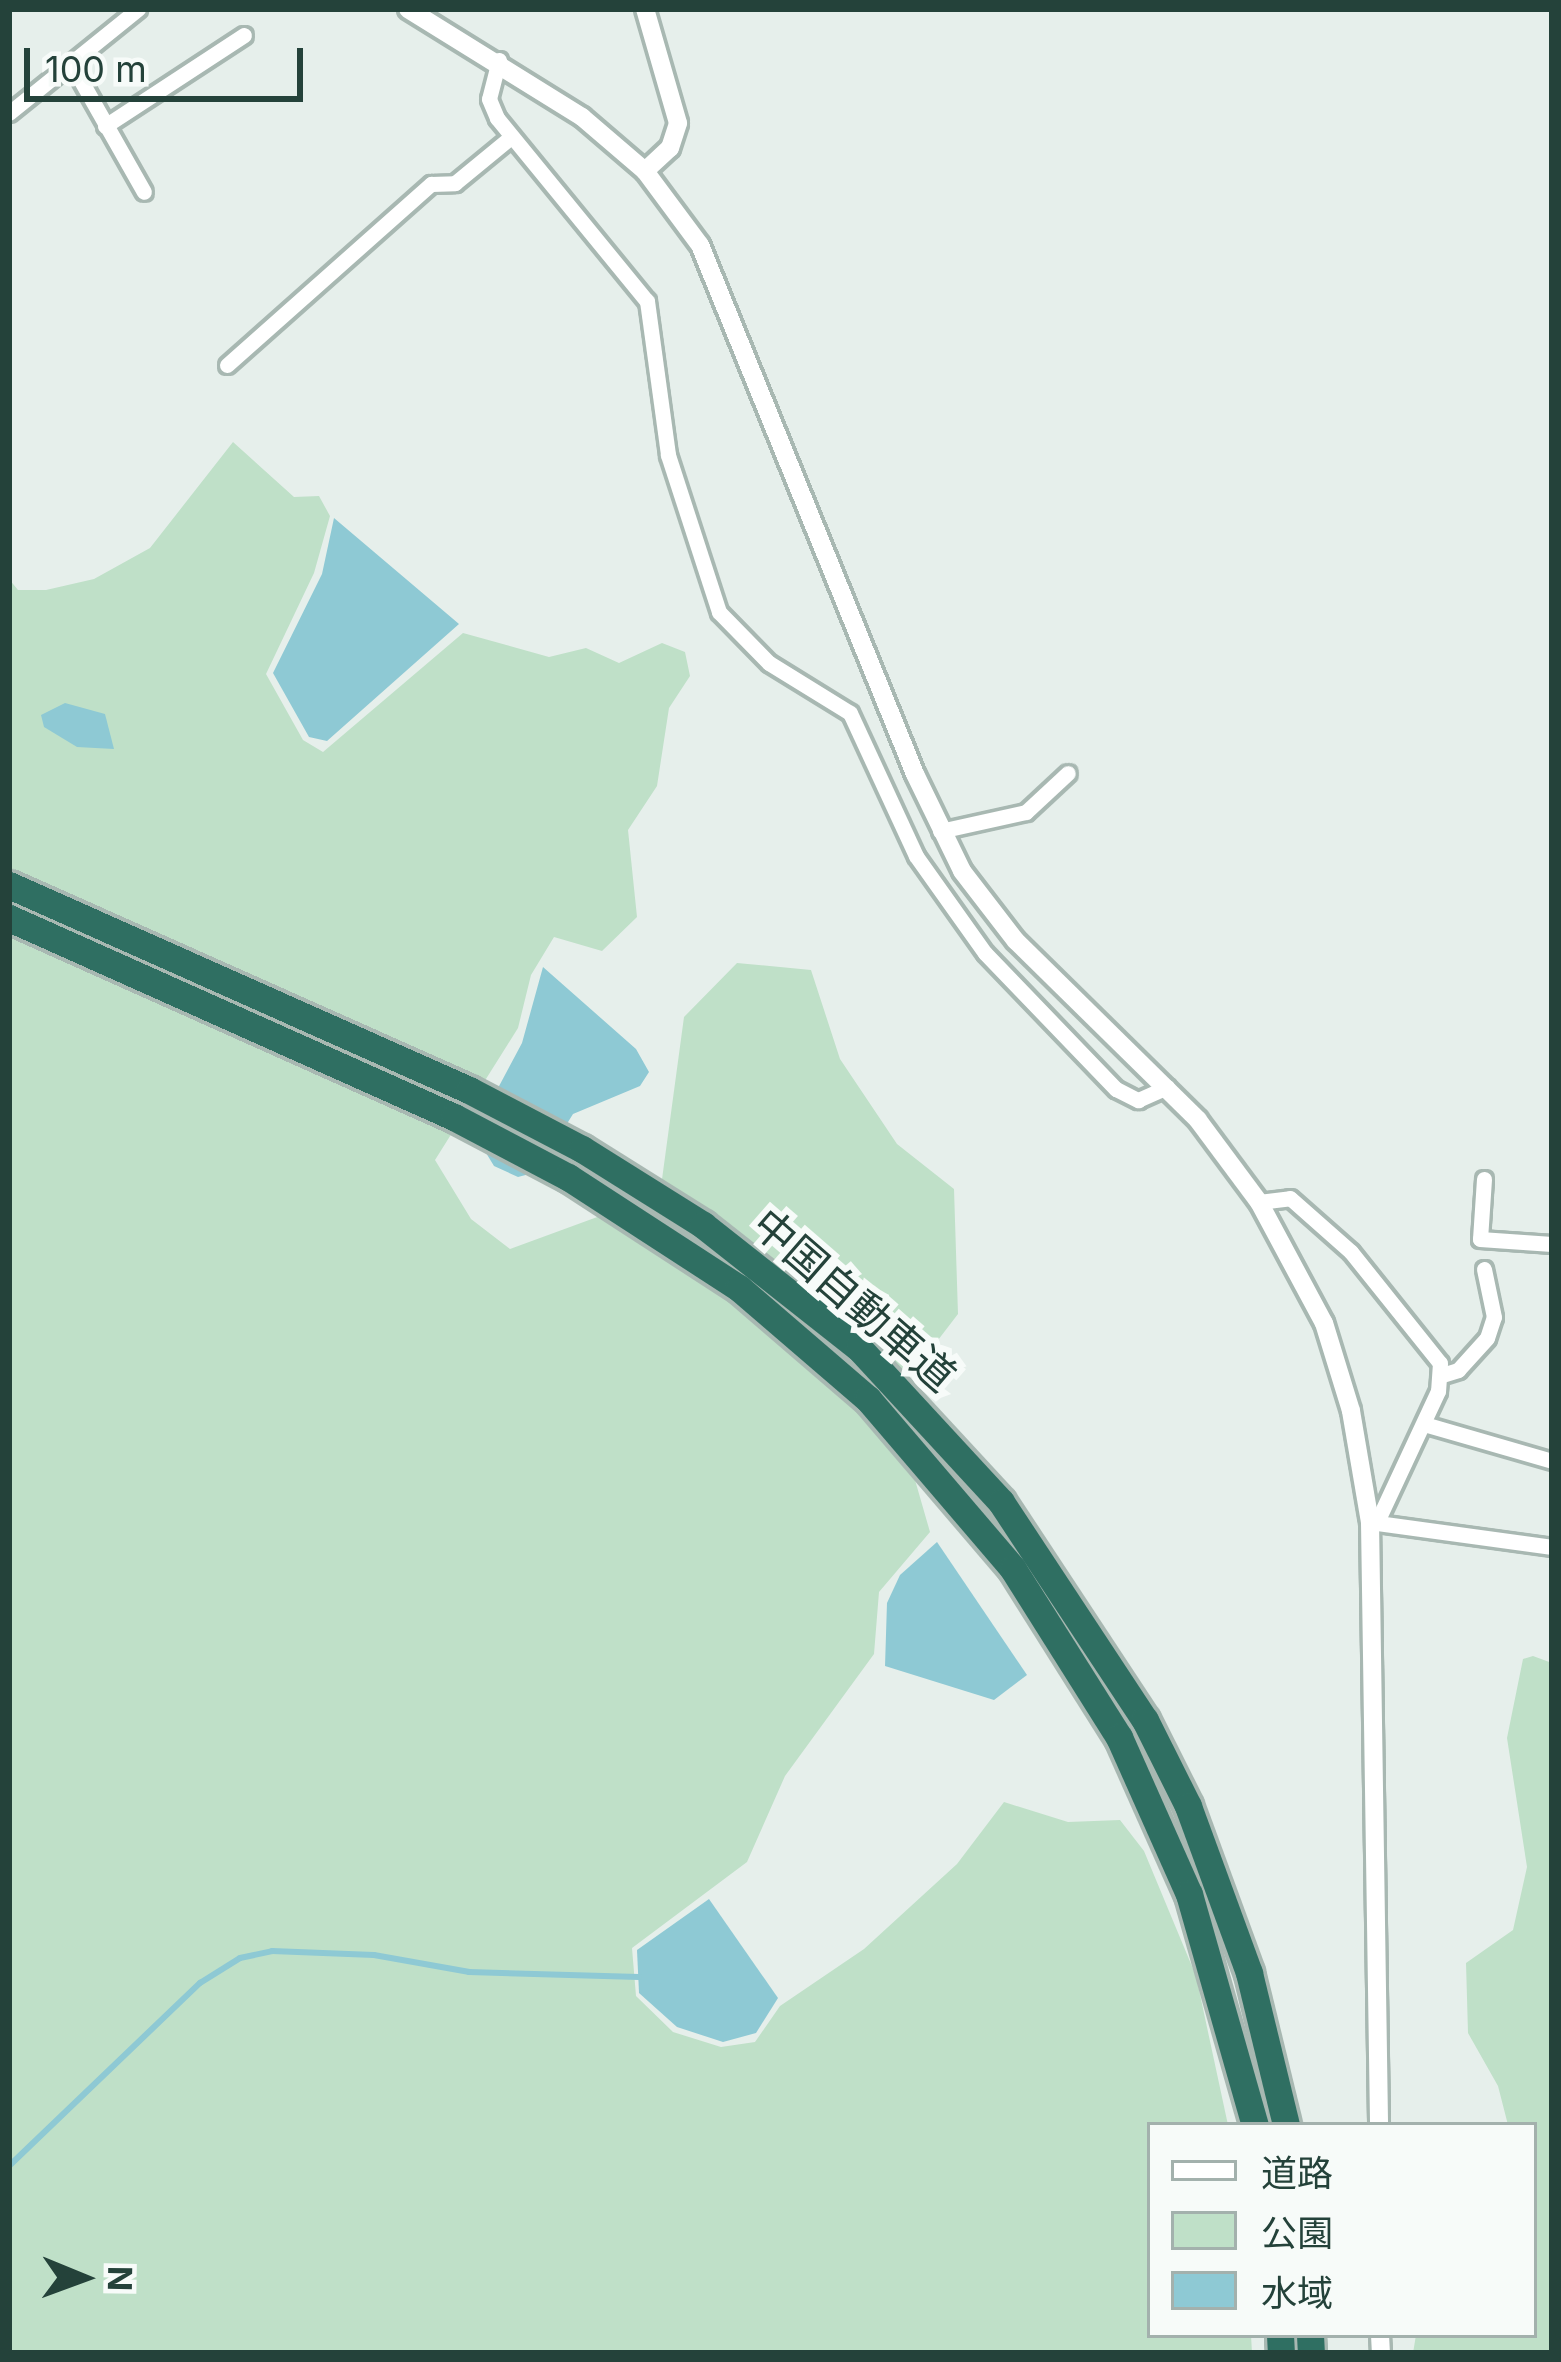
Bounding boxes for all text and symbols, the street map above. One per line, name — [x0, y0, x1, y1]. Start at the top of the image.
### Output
scale bar — [30, 24, 309, 98]
text: 100 m — [45, 47, 147, 91]
street label: 中国自動車道 — [742, 1198, 966, 1402]
legend — [1147, 2122, 1537, 2338]
text: 道路 — [1261, 2151, 1333, 2195]
text: 公園 — [1261, 2211, 1333, 2255]
north arrow — [24, 2218, 144, 2338]
text: N — [100, 2266, 140, 2292]
text: 水域 — [1261, 2271, 1333, 2315]

